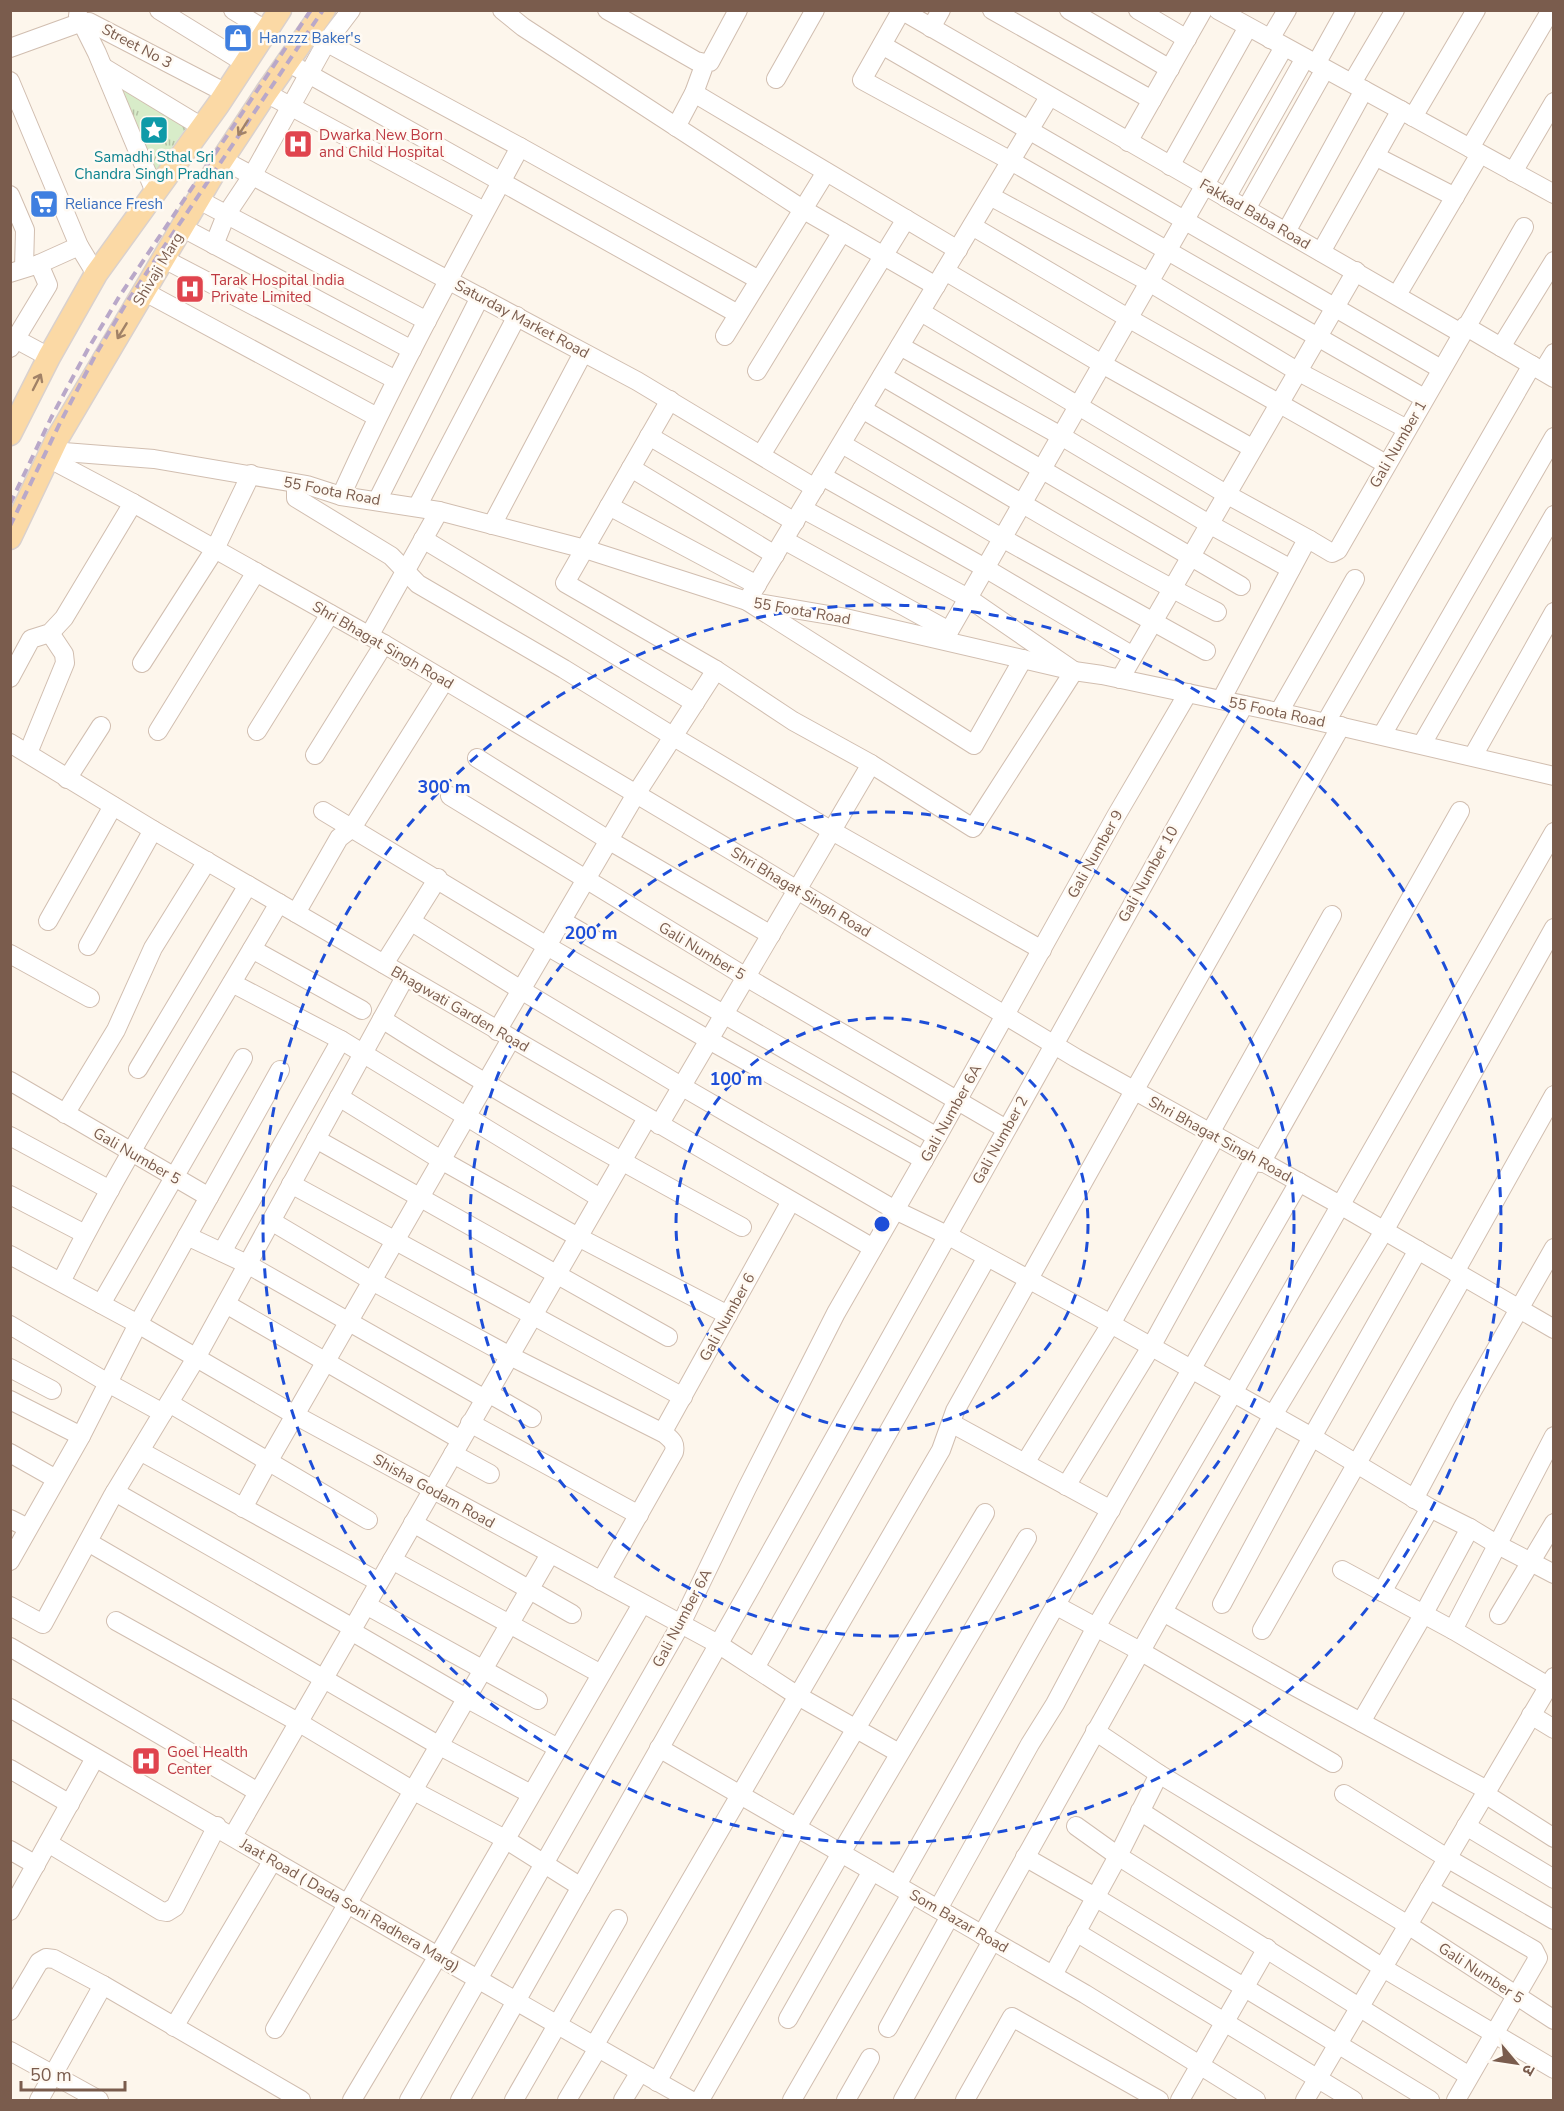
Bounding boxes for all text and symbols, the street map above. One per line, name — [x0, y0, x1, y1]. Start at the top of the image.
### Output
street label: Street No 3 — [98, 19, 176, 73]
shop icon: Hanzzz Baker's — [222, 22, 254, 54]
place label: Hanzzz Baker's — [259, 28, 361, 48]
place icon: Samadhi Sthal Sri Chandra Singh Pradhan — [138, 114, 170, 146]
one-way arrow — [237, 119, 249, 136]
place label: Dwarka New Born and Child Hospital — [319, 125, 445, 162]
hospital icon: Dwarka New Born and Child Hospital — [282, 128, 314, 160]
place label: Samadhi Sthal Sri Chandra Singh Pradhan — [74, 147, 234, 184]
street label: Fakkad Baba Road — [1196, 174, 1314, 254]
supermarket icon: Reliance Fresh — [28, 188, 60, 220]
place label: Reliance Fresh — [65, 194, 163, 214]
street label: Shivaji Marg — [128, 229, 188, 309]
place label: Tarak Hospital India Private Limited — [211, 270, 345, 307]
hospital icon: Tarak Hospital India Private Limited — [174, 273, 206, 305]
street label: Saturday Market Road — [451, 275, 593, 363]
one-way arrow — [115, 322, 127, 339]
one-way arrow — [31, 374, 43, 391]
street label: Gali Number 1 — [1365, 397, 1431, 491]
street label: 55 Foota Road — [282, 472, 382, 510]
street label: 55 Foota Road — [752, 593, 852, 629]
street label: Shri Bhagat Singh Road — [309, 596, 457, 694]
street label: 55 Foota Road — [1227, 692, 1327, 732]
text: 300 m — [417, 775, 471, 799]
street label: Gali Number 9 — [1063, 806, 1127, 902]
street label: Gali Number 10 — [1113, 822, 1183, 926]
street label: Shri Bhagat Singh Road — [727, 842, 875, 942]
street label: Gali Number 5 — [655, 917, 749, 985]
text: 200 m — [564, 921, 618, 945]
street label: Bhagwati Garden Road — [387, 961, 533, 1057]
street label: Gali Number 6A — [916, 1060, 986, 1165]
text: 100 m — [709, 1067, 763, 1091]
street label: Shri Bhagat Singh Road — [1145, 1091, 1295, 1187]
street label: Gali Number 2 — [968, 1092, 1032, 1188]
street label: Gali Number 5 — [90, 1123, 184, 1189]
centre of rings — [872, 1214, 892, 1234]
street label: Gali Number 6 — [695, 1269, 759, 1365]
street label: Shisha Godam Road — [370, 1449, 498, 1533]
street label: Gali Number 6A — [648, 1565, 716, 1671]
place label: Goel Health Center — [167, 1742, 248, 1779]
hospital icon: Goel Health Center — [130, 1745, 162, 1777]
street label: Jaat Road ( Dada Soni Radhera Marg) — [236, 1833, 463, 1976]
street label: Som Bazar Road — [906, 1885, 1012, 1957]
street label: Gali Number 5 — [1434, 1938, 1528, 2008]
north arrow — [1486, 2033, 1546, 2093]
scale bar — [21, 2054, 124, 2092]
text: उ — [1516, 2060, 1540, 2080]
text: 50 m — [30, 2063, 72, 2087]

